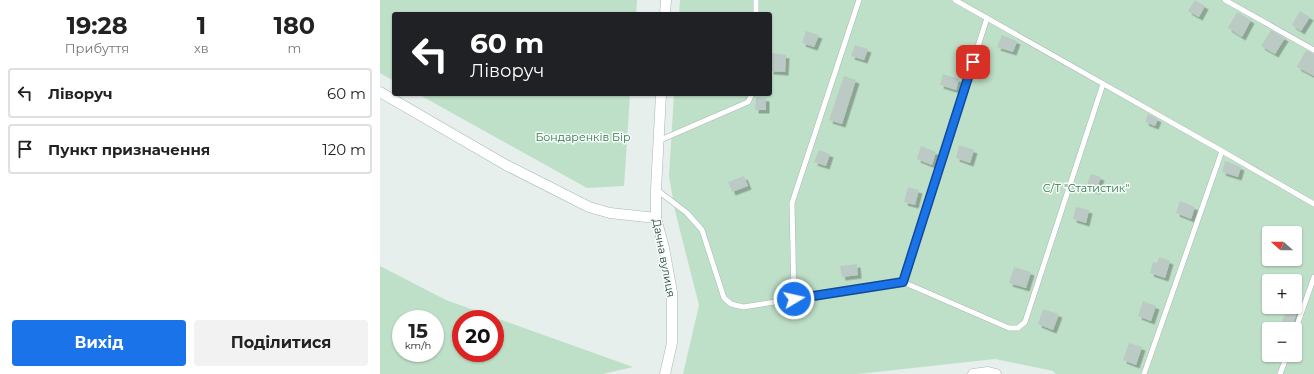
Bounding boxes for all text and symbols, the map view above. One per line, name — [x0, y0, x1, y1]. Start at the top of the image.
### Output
text: 19:28 — [67, 11, 128, 40]
text: 1 — [197, 11, 206, 40]
text: 180 — [274, 11, 315, 40]
text: 60 m — [470, 26, 544, 60]
icon: left — [404, 28, 456, 80]
text: Прибуття — [65, 40, 129, 56]
text: хв — [194, 40, 209, 56]
text: m — [287, 40, 301, 56]
pin — [956, 45, 990, 79]
icon: arrive — [962, 51, 984, 73]
text: Ліворуч — [470, 60, 544, 82]
icon: left — [14, 82, 36, 104]
text: Ліворуч — [48, 84, 113, 103]
text: 60 m — [327, 84, 366, 103]
park label: Бондаренків Бір — [535, 130, 631, 144]
icon: arrive — [14, 138, 36, 160]
text: Пункт призначення — [48, 140, 210, 159]
text: 120 m — [322, 140, 366, 159]
park label: С/Т "Статистик" — [1043, 181, 1129, 195]
street label: Дачна вулиця — [650, 218, 678, 298]
north arrow — [1262, 226, 1302, 266]
map controls — [1262, 226, 1302, 362]
button: + — [1262, 274, 1302, 314]
position arrow — [773, 278, 815, 320]
speed limit sign: 20 — [452, 310, 504, 362]
text: 15 — [408, 319, 428, 343]
button: Вихід — [12, 320, 186, 366]
button: Поділитися — [194, 320, 368, 366]
button: − — [1262, 322, 1302, 362]
text: km/h — [405, 339, 431, 352]

